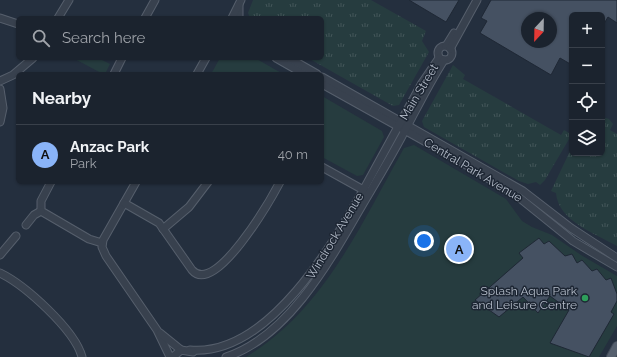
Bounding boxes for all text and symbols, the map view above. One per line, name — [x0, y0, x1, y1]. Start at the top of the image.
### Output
north arrow — [521, 12, 557, 48]
map controls — [569, 12, 605, 156]
button: + — [569, 12, 605, 48]
search box — [16, 16, 324, 60]
icon: search — [30, 27, 52, 49]
text: Search here — [62, 29, 145, 47]
button: − — [569, 48, 605, 84]
street label: Main Street — [397, 61, 441, 123]
button: locate — [569, 84, 605, 120]
text: Nearby — [32, 88, 91, 108]
button: layers — [569, 120, 605, 156]
street label: Central Park Avenue — [421, 135, 525, 205]
text: Anzac Park — [70, 138, 149, 156]
text: A — [41, 147, 49, 162]
text: 40 m — [278, 147, 308, 162]
text: Park — [70, 156, 97, 171]
street label: Windrock Avenue — [304, 190, 366, 282]
your location — [414, 231, 434, 251]
pin: A — [446, 234, 472, 264]
place label: Splash Aqua Park and Leisure Centre — [472, 284, 578, 312]
marker: Splash Aqua Park and Leisure Centre — [580, 293, 590, 303]

